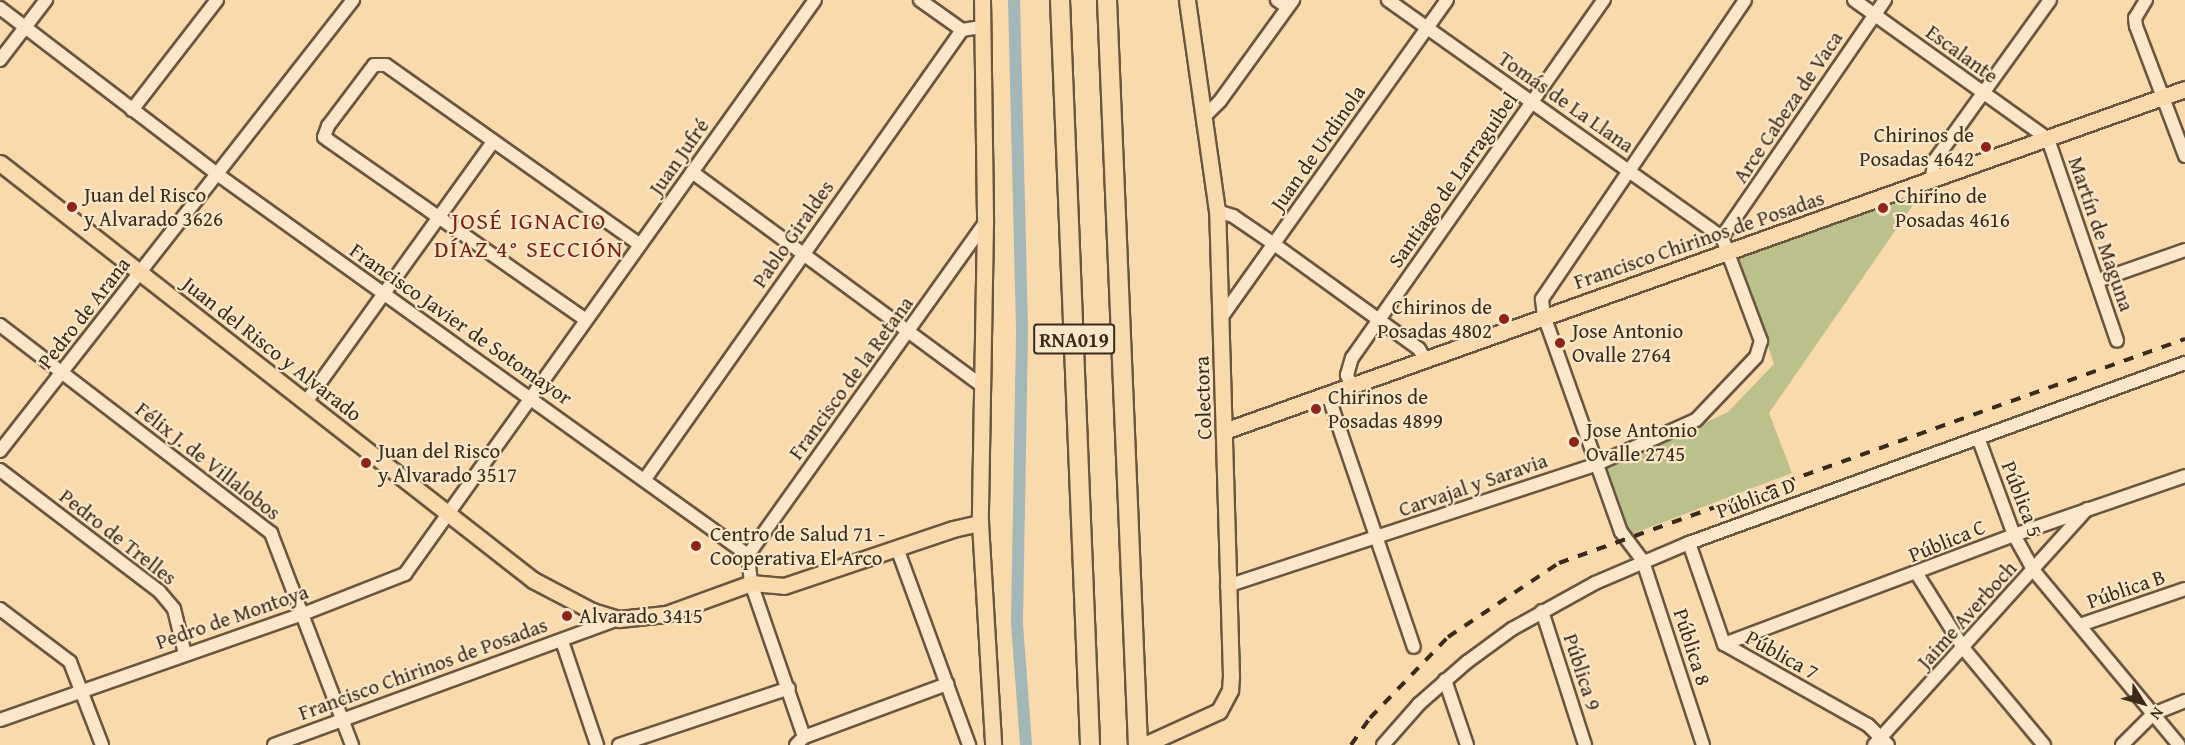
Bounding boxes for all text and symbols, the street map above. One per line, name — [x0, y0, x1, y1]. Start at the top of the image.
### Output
street label: Escalante — [1921, 19, 2003, 89]
street label: Arce Cabeza de Vaca — [1728, 26, 1848, 188]
street label: Tomás de La Llana — [1493, 46, 1639, 158]
street label: Juan de Urdinola — [1265, 80, 1371, 216]
street label: Santiago de Larraguibel — [1383, 88, 1523, 272]
street label: Juan Jufré — [644, 114, 714, 200]
place label: Chirinos de Posadas 4642 — [1859, 122, 1974, 172]
marker: Chirinos de Posadas 4642 — [1979, 140, 1993, 154]
street label: Martín de Maguna — [2063, 153, 2139, 315]
street label: Pablo Giraldes — [747, 175, 839, 293]
place label: Juan del Risco y Alvarado 3626 — [84, 182, 223, 232]
place label: Chirino de Posadas 4616 — [1895, 183, 2010, 233]
street label: Francisco Chirinos de Posadas — [1570, 185, 1828, 295]
marker: Juan del Risco y Alvarado 3626 — [65, 200, 79, 214]
marker: Chirino de Posadas 4616 — [1876, 201, 1890, 215]
district label: JOSÉ IGNACIO DÍAZ 4° SECCIÓN — [434, 207, 624, 263]
street label: Francisco Javier de Sotomayor — [345, 238, 577, 410]
street label: Pedro de Arana — [33, 252, 135, 374]
street label: Juan del Risco y Alvarado — [177, 271, 367, 427]
street label: Francisco de la Retana — [783, 291, 919, 465]
place label: Chirinos de Posadas 4802 — [1377, 294, 1492, 344]
marker: Chirinos de Posadas 4802 — [1497, 312, 1511, 326]
place label: Jose Antonio Ovalle 2764 — [1572, 318, 1683, 368]
road number: RNA019 — [1032, 322, 1116, 356]
marker: Jose Antonio Ovalle 2764 — [1553, 336, 1567, 350]
street label: Colectora — [1189, 356, 1217, 440]
place label: Chirinos de Posadas 4899 — [1328, 384, 1443, 434]
street label: Félix J. de Villalobos — [130, 397, 286, 525]
marker: Chirinos de Posadas 4899 — [1309, 402, 1323, 416]
place label: Jose Antonio Ovalle 2745 — [1586, 417, 1697, 467]
marker: Jose Antonio Ovalle 2745 — [1567, 435, 1581, 449]
place label: Juan del Risco y Alvarado 3517 — [378, 438, 517, 488]
street label: Carvajal y Saravia — [1395, 448, 1551, 522]
marker: Juan del Risco y Alvarado 3517 — [359, 456, 373, 470]
street label: Pública 5 — [1996, 457, 2048, 541]
street label: Pública D — [1713, 472, 1799, 524]
street label: Pedro de Trelles — [54, 483, 182, 591]
street label: Pública C — [1905, 514, 1989, 568]
place label: Centro de Salud 71 - Cooperativa El Arco — [710, 521, 885, 571]
marker: Centro de Salud 71 - Cooperativa El Arco — [687, 537, 705, 555]
street label: Jaime Averboch — [1912, 556, 2022, 674]
street label: Pública B — [2084, 564, 2168, 614]
street label: Pedro de Montoya — [152, 579, 312, 655]
place label: Alvarado 3415 — [579, 603, 703, 629]
street label: Pública 8 — [1668, 605, 1716, 689]
marker: Alvarado 3415 — [560, 609, 574, 623]
street label: Francisco Chirinos de Posadas — [295, 612, 551, 726]
street label: Pública 7 — [1741, 625, 1823, 685]
street label: Pública 9 — [1558, 630, 1606, 714]
north arrow — [2113, 673, 2173, 733]
text: N — [2145, 702, 2170, 725]

